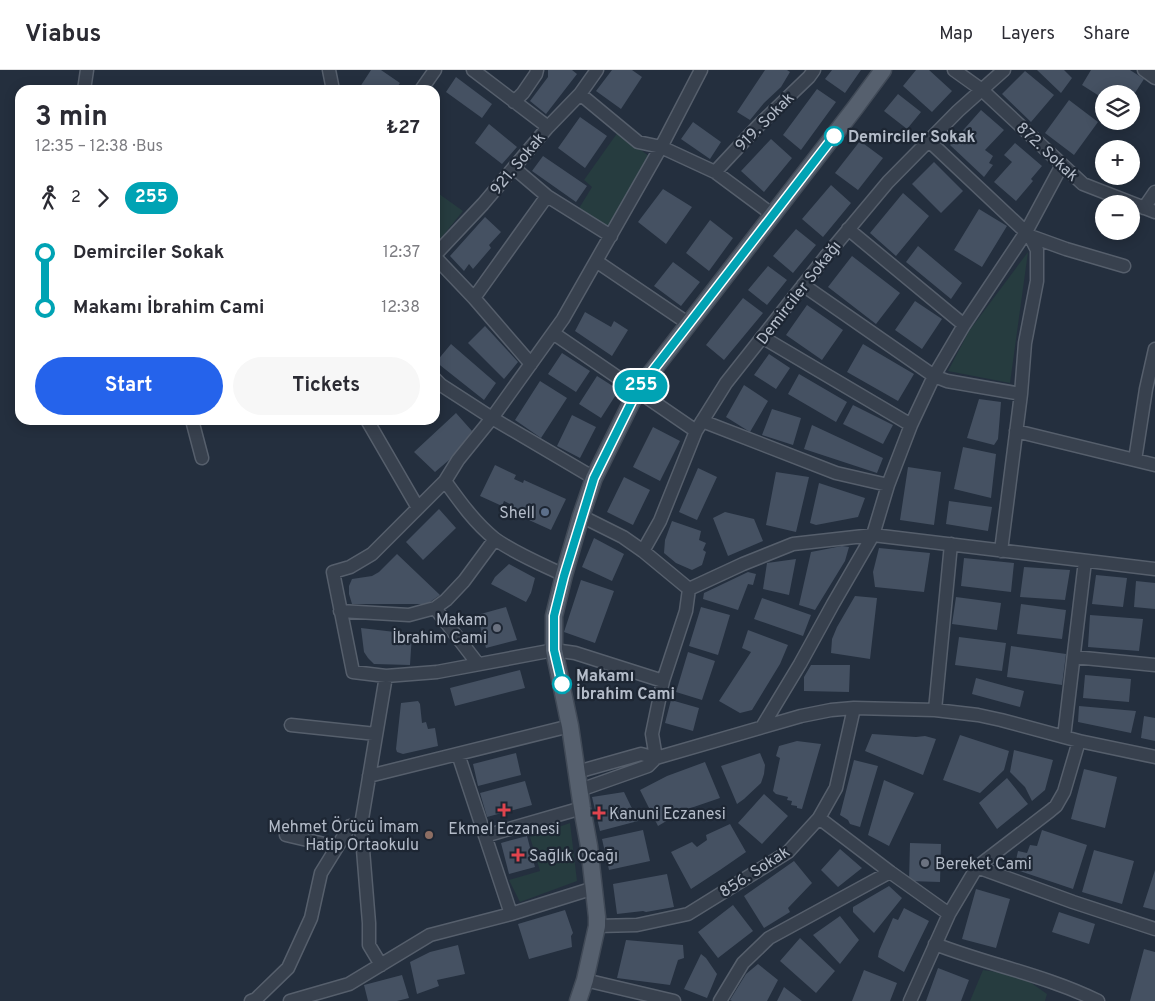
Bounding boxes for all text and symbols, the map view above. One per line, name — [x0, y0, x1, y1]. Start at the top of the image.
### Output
text: Viabus — [25, 20, 101, 50]
text: Map — [939, 23, 973, 46]
text: Layers — [1001, 23, 1055, 46]
text: Share — [1083, 23, 1130, 46]
map controls — [1095, 85, 1140, 240]
button: layers — [1095, 85, 1140, 130]
street label: 919. Sokak — [732, 89, 799, 156]
text: 3 min — [35, 100, 108, 136]
text: ₺27 — [386, 116, 420, 140]
street label: 872. Sokak — [1011, 119, 1082, 186]
marker: Demirciler Sokak — [824, 126, 844, 146]
place label: Demirciler Sokak — [848, 128, 976, 148]
street label: 921. Sokak — [487, 129, 551, 200]
text: 12:35 – 12:38 · Bus — [35, 137, 163, 157]
button: + — [1095, 140, 1140, 185]
icon: walk — [35, 184, 63, 212]
icon: forward — [89, 184, 117, 212]
text: 255 — [135, 186, 168, 209]
text: 2 — [71, 188, 81, 208]
button: − — [1095, 195, 1140, 240]
street label: Demirciler Sokağı — [753, 237, 846, 349]
text: Demirciler Sokak — [73, 241, 224, 265]
text: 12:37 — [383, 243, 420, 263]
text: Makamı İbrahim Cami — [73, 296, 264, 320]
text: 12:38 — [381, 298, 420, 318]
button: Start — [35, 357, 223, 415]
button: Tickets — [233, 357, 420, 415]
line badge: 255 — [612, 370, 670, 402]
text: 255 — [624, 374, 658, 397]
place label: Shell — [499, 504, 535, 524]
marker: Shell — [539, 506, 551, 518]
place label: Makam İbrahim Cami — [392, 611, 487, 649]
marker: Makam İbrahim Cami — [491, 622, 503, 634]
place label: Makamı İbrahim Cami — [576, 667, 675, 705]
marker: Makamı İbrahim Cami — [552, 674, 572, 694]
marker: Ekmel Eczanesi — [498, 804, 510, 816]
place label: Kanuni Eczanesi — [609, 805, 726, 825]
marker: Kanuni Eczanesi — [593, 807, 605, 819]
place label: Mehmet Örücü İmam Hatip Ortaokulu — [268, 816, 419, 856]
place label: Ekmel Eczanesi — [448, 820, 560, 840]
marker: Mehmet Örücü İmam Hatip Ortaokulu — [423, 829, 435, 841]
street label: 856. Sokak — [716, 843, 794, 903]
place label: Sağlık Ocağı — [529, 847, 618, 867]
marker: Sağlık Ocağı — [511, 848, 525, 862]
place label: Bereket Cami — [935, 855, 1032, 875]
marker: Bereket Cami — [919, 857, 931, 869]

